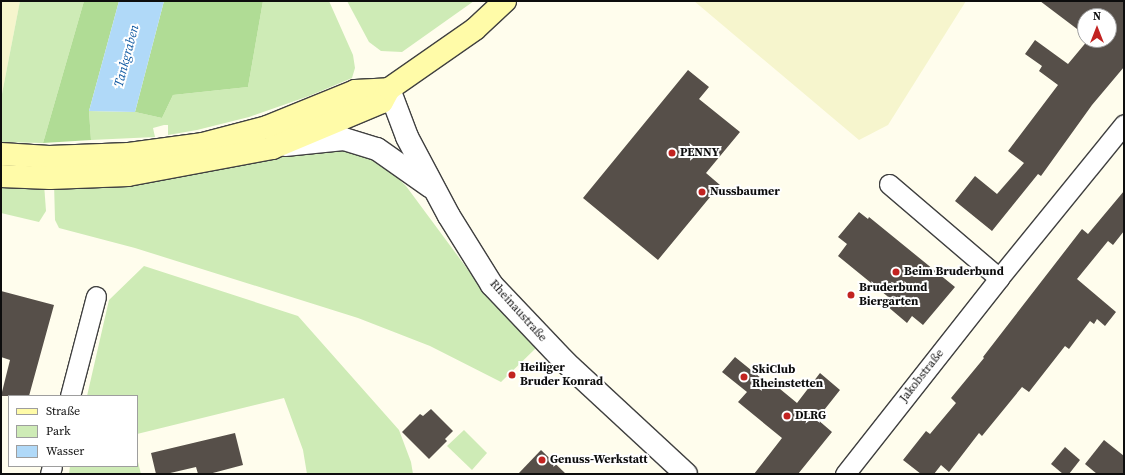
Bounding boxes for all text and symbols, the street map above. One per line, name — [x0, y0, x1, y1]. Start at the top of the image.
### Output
north arrow — [1077, 8, 1117, 48]
text: N — [1093, 9, 1101, 24]
water label: Tankgraben — [111, 23, 143, 89]
place label: PENNY — [680, 146, 719, 160]
marker: PENNY — [667, 148, 677, 158]
place label: Nussbaumer — [710, 185, 780, 199]
marker: Nussbaumer — [697, 187, 707, 197]
place label: Beim Bruderbund — [904, 265, 1004, 279]
marker: Beim Bruderbund — [891, 267, 901, 277]
street label: Rheinaustraße — [486, 277, 550, 345]
place label: Bruderbund Biergarten — [859, 281, 927, 309]
marker: Bruderbund Biergarten — [846, 290, 856, 300]
street label: Jakobstraße — [897, 347, 947, 405]
place label: Heiliger Bruder Konrad — [520, 361, 603, 389]
place label: SkiClub Rheinstetten — [752, 363, 823, 391]
marker: Heiliger Bruder Konrad — [507, 370, 517, 380]
marker: SkiClub Rheinstetten — [739, 372, 749, 382]
legend — [8, 395, 138, 467]
text: Straße — [46, 403, 80, 419]
place label: DLRG — [795, 409, 826, 423]
marker: DLRG — [782, 411, 792, 421]
text: Park — [46, 423, 71, 439]
text: Wasser — [46, 443, 84, 459]
place label: Genuss-Werkstatt — [550, 453, 648, 467]
marker: Genuss-Werkstatt — [537, 455, 547, 465]

